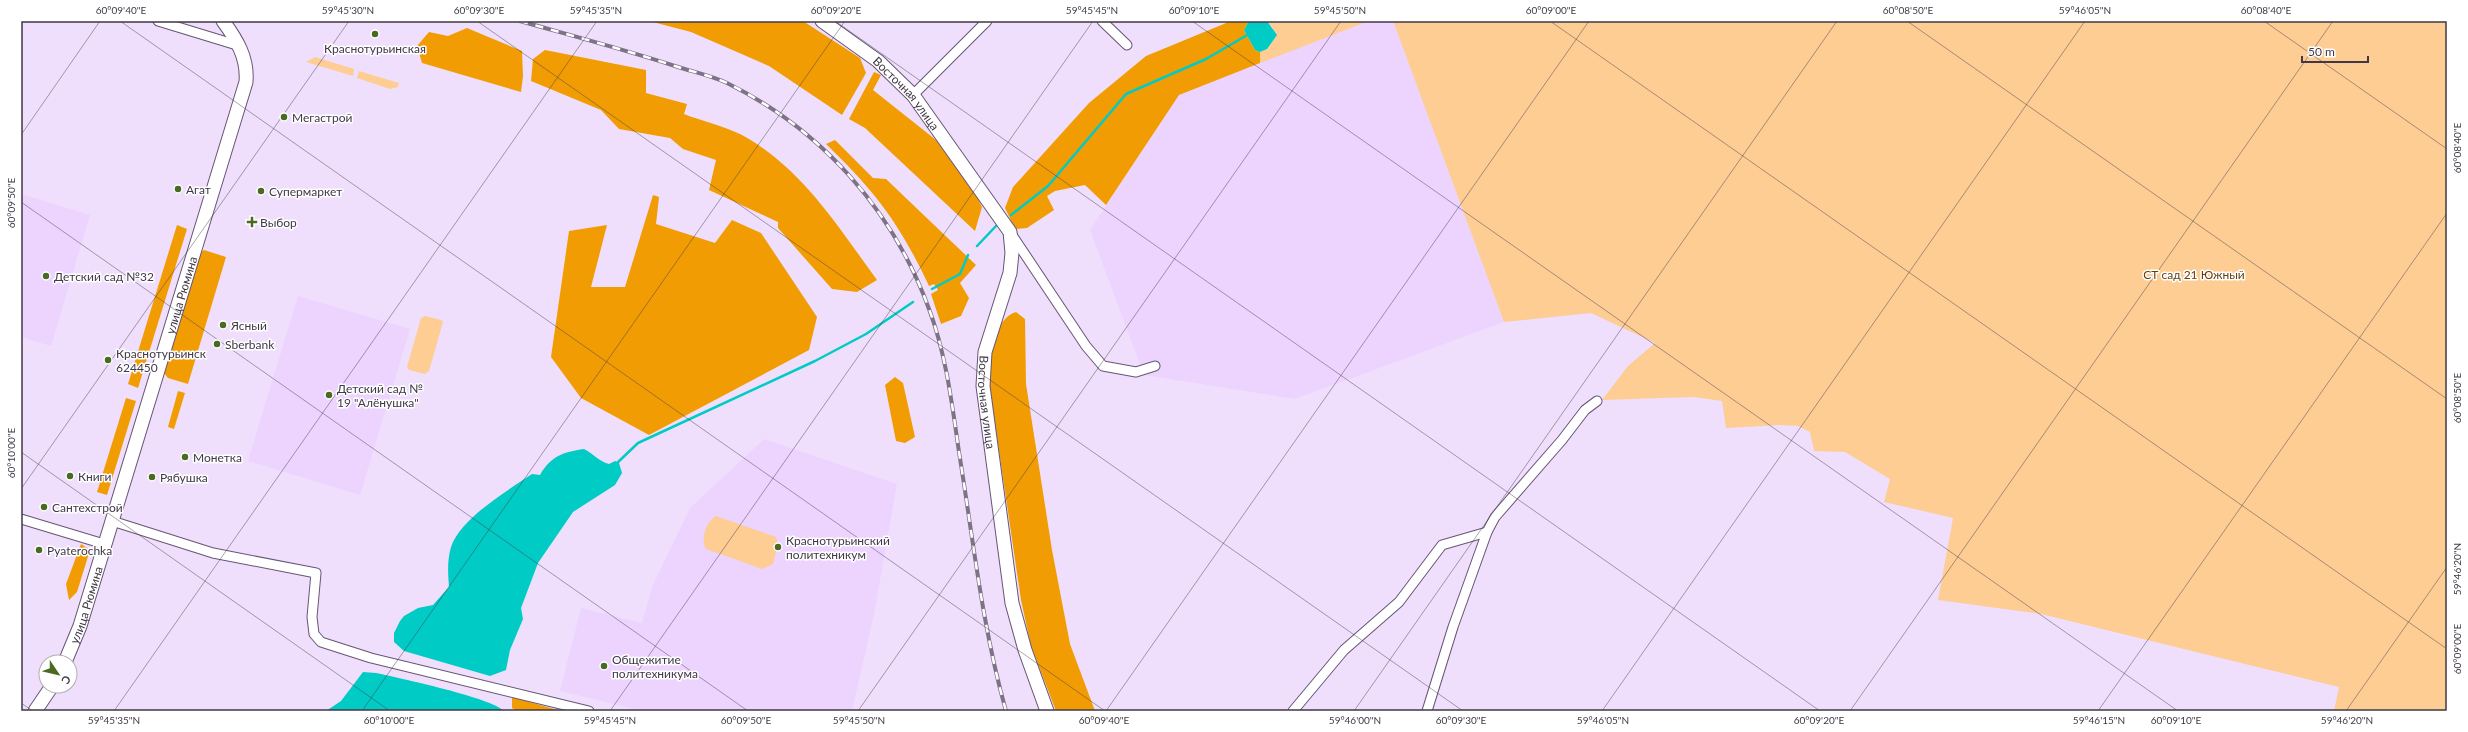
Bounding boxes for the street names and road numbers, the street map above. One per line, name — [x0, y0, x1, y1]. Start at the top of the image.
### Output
street label: Восточная улица — [870, 53, 943, 133]
street label: улица Рюмина — [162, 254, 200, 336]
street label: Восточная улица — [975, 355, 999, 450]
street label: улица Рюмина — [66, 564, 105, 646]

